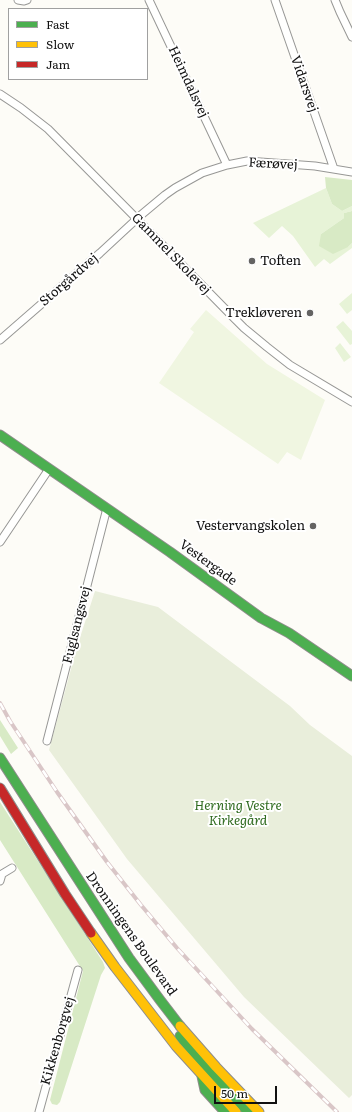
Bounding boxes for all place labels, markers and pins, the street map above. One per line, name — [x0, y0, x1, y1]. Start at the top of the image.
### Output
place label: Toften — [260, 253, 301, 269]
marker: Toften — [247, 256, 257, 266]
place label: Trekløveren — [225, 305, 302, 321]
marker: Trekløveren — [305, 308, 315, 318]
place label: Vestervangskolen — [196, 518, 305, 534]
marker: Vestervangskolen — [308, 521, 318, 531]

